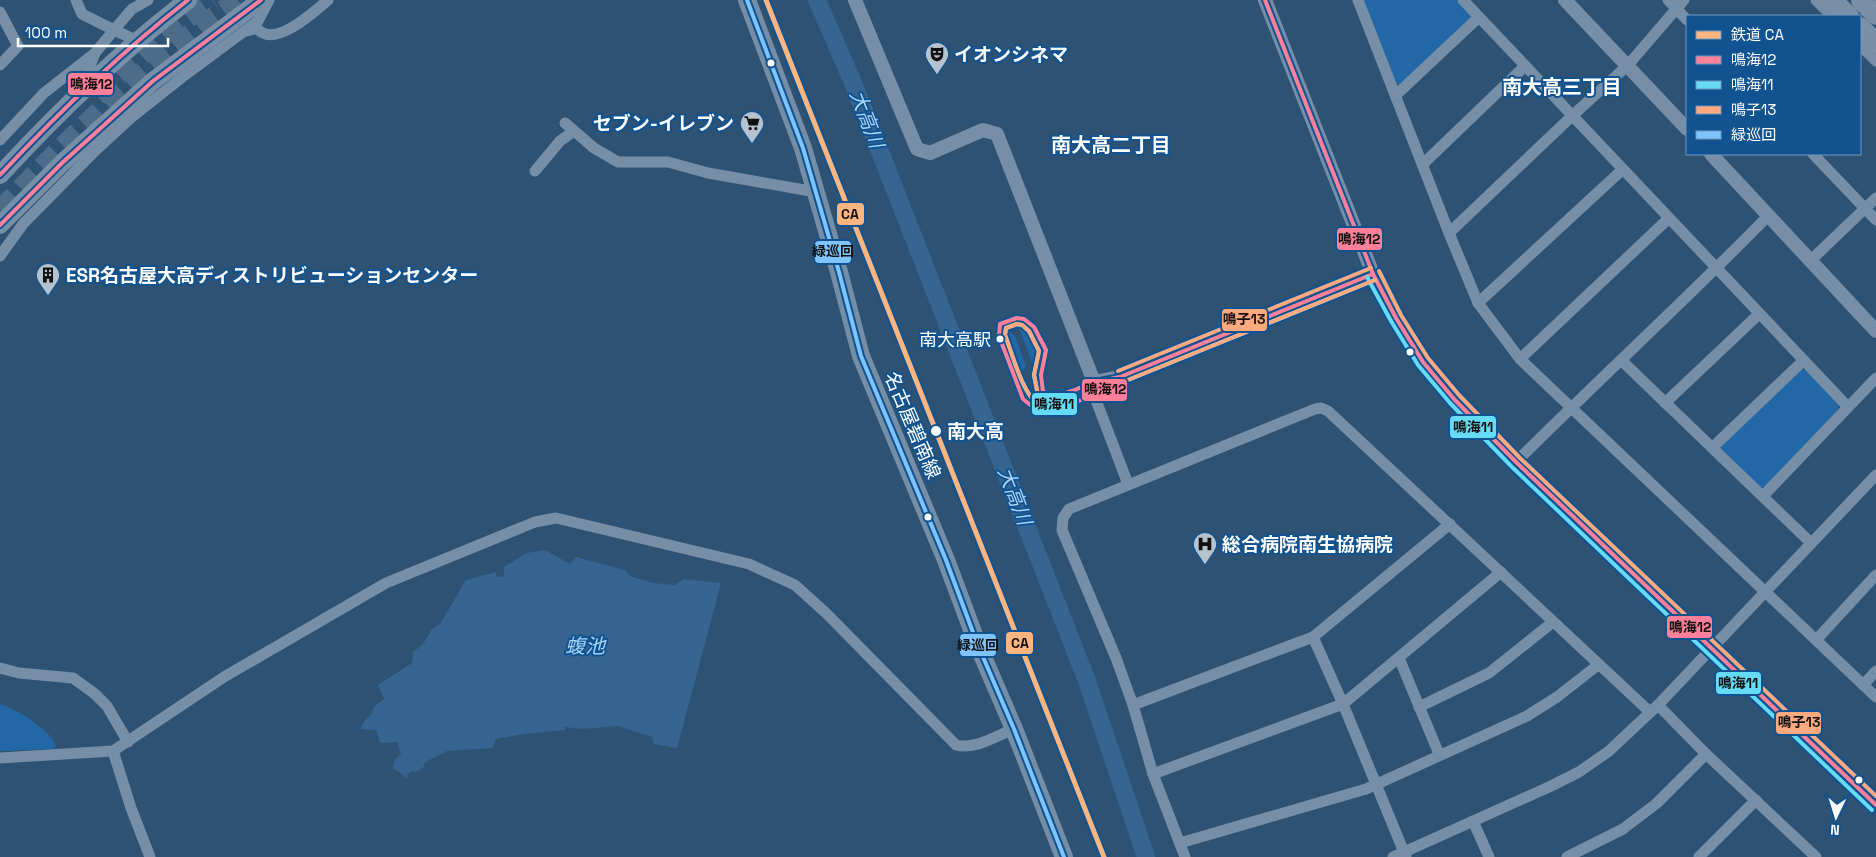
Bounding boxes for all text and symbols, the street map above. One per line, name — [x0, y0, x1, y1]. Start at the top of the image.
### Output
scale bar — [18, 15, 168, 47]
legend — [1686, 15, 1861, 155]
text: 100 m — [25, 23, 67, 42]
text: 鉄道 CA — [1731, 25, 1784, 44]
theatre icon: イオンシネマ — [924, 41, 950, 75]
place label: イオンシネマ — [954, 42, 1068, 67]
text: 鳴海12 — [1731, 50, 1776, 69]
unlabelled marker — [766, 58, 776, 68]
line badge: 鳴海12 — [67, 72, 114, 96]
district label: 南大高三丁目 — [1502, 74, 1622, 100]
text: 鳴海12 — [70, 75, 112, 93]
text: 鳴海11 — [1731, 75, 1774, 94]
water label: 大高川 — [844, 86, 891, 154]
text: 鳴子13 — [1731, 100, 1776, 119]
supermarket icon: セブン-イレブン — [739, 110, 765, 144]
place label: セブン-イレブン — [593, 111, 734, 136]
text: 緑巡回 — [1731, 125, 1776, 144]
district label: 南大高二丁目 — [1051, 132, 1171, 158]
line badge: CA — [836, 202, 865, 226]
text: CA — [841, 205, 859, 223]
line badge: 鳴海12 — [1336, 227, 1383, 251]
text: 鳴海12 — [1338, 230, 1380, 248]
line badge: 緑巡回 — [814, 240, 852, 264]
text: 緑巡回 — [812, 242, 854, 260]
building icon: ESR名古屋大高ディストリビューションセンター — [35, 262, 61, 296]
place label: ESR名古屋大高ディストリビューションセンター — [66, 263, 478, 288]
line badge: 鳴子13 — [1221, 308, 1268, 332]
text: 鳴子13 — [1223, 310, 1265, 328]
place label: 南大高駅 — [919, 328, 991, 351]
marker: 南大高駅 — [995, 334, 1005, 344]
unlabelled marker — [1405, 347, 1415, 357]
street label: 名古屋碧南線 — [879, 368, 946, 483]
line badge: 鳴海12 — [1081, 378, 1128, 402]
text: 鳴海12 — [1084, 380, 1126, 398]
line badge: 鳴海11 — [1031, 392, 1078, 416]
text: 鳴海11 — [1034, 395, 1074, 413]
line badge: 鳴海11 — [1449, 415, 1497, 439]
text: 鳴海11 — [1453, 418, 1493, 436]
place label: 南大高 — [947, 419, 1004, 444]
marker: 南大高 — [929, 424, 943, 438]
water label: 大高川 — [992, 463, 1039, 531]
unlabelled marker — [923, 512, 933, 522]
hospital icon: 総合病院南生協病院 — [1192, 531, 1218, 565]
place label: 総合病院南生協病院 — [1222, 532, 1393, 557]
line badge: 鳴海12 — [1666, 615, 1713, 639]
text: 鳴海12 — [1669, 618, 1711, 636]
line badge: CA — [1005, 631, 1034, 655]
water label: 蝮池 — [565, 633, 607, 659]
line badge: 緑巡回 — [959, 633, 997, 657]
text: CA — [1011, 634, 1029, 652]
text: 緑巡回 — [957, 636, 999, 654]
line badge: 鳴海11 — [1715, 671, 1762, 695]
text: 鳴海11 — [1718, 674, 1758, 692]
line badge: 鳴子13 — [1775, 711, 1822, 735]
text: 鳴子13 — [1778, 713, 1820, 731]
unlabelled marker — [1854, 775, 1864, 785]
north arrow — [1811, 792, 1861, 842]
text: N — [1830, 821, 1840, 839]

